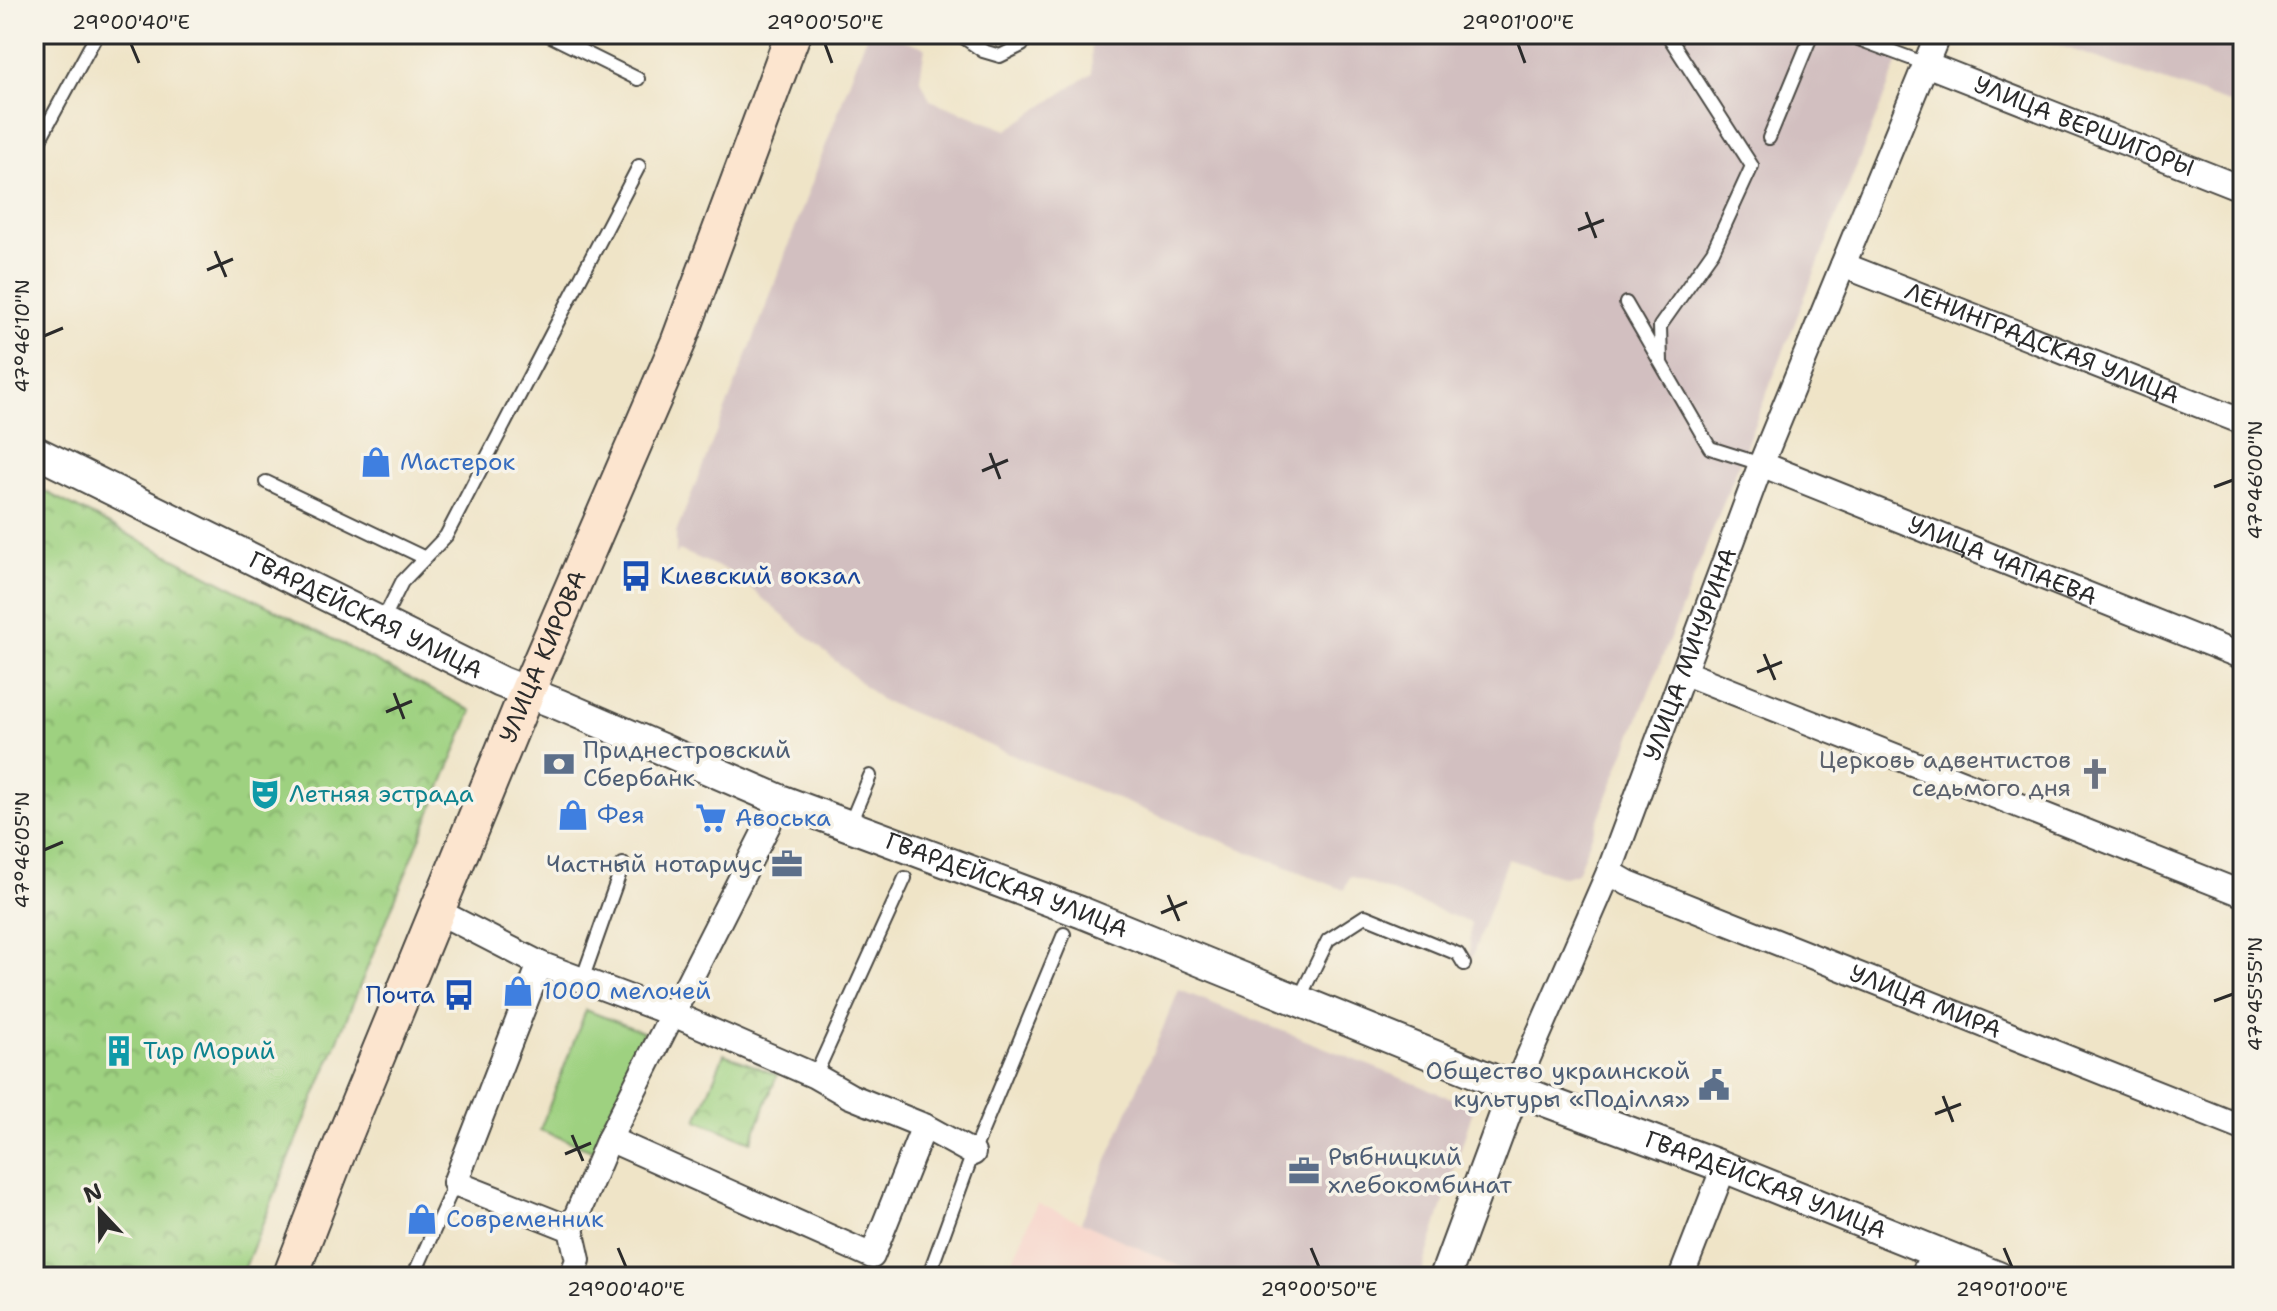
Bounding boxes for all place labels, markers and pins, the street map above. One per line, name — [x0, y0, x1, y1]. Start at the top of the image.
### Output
shop icon: Мастерок — [359, 445, 393, 479]
place label: Мастерок — [400, 446, 516, 478]
bus stop icon: Киевский вокзал — [619, 559, 653, 593]
place label: Киевский вокзал — [660, 560, 861, 592]
place label: Приднестровский Сбербанк — [583, 734, 791, 794]
place label: Церковь адвентистов седьмого дня — [1819, 744, 2071, 804]
bank icon: Приднестровский Сбербанк — [542, 747, 576, 781]
church icon: Церковь адвентистов седьмого дня — [2078, 757, 2112, 791]
theatre icon: Летняя эстрада — [248, 777, 282, 811]
place label: Летняя эстрада — [289, 778, 474, 810]
shop icon: Фея — [556, 798, 590, 832]
place label: Фея — [597, 799, 645, 831]
supermarket icon: Авоська — [694, 801, 728, 835]
place label: Авоська — [735, 802, 831, 834]
office icon: Частный нотариус — [770, 847, 804, 881]
place label: Частный нотариус — [546, 848, 763, 880]
shop icon: 1000 мелочей — [501, 974, 535, 1008]
place label: 1000 мелочей — [542, 975, 711, 1007]
bus stop icon: Почта — [442, 978, 476, 1012]
place label: Почта — [366, 979, 435, 1011]
building icon: Тир Морий — [102, 1034, 136, 1068]
place label: Тир Морий — [143, 1035, 275, 1067]
place label: Общество украинской культуры «Поділля» — [1425, 1055, 1690, 1115]
public building icon: Общество украинской культуры «Поділля» — [1697, 1068, 1731, 1102]
place label: Рыбницкий хлебокомбинат — [1328, 1141, 1512, 1201]
office icon: Рыбницкий хлебокомбинат — [1287, 1154, 1321, 1188]
shop icon: Современник — [405, 1202, 439, 1236]
place label: Современник — [446, 1203, 604, 1235]

